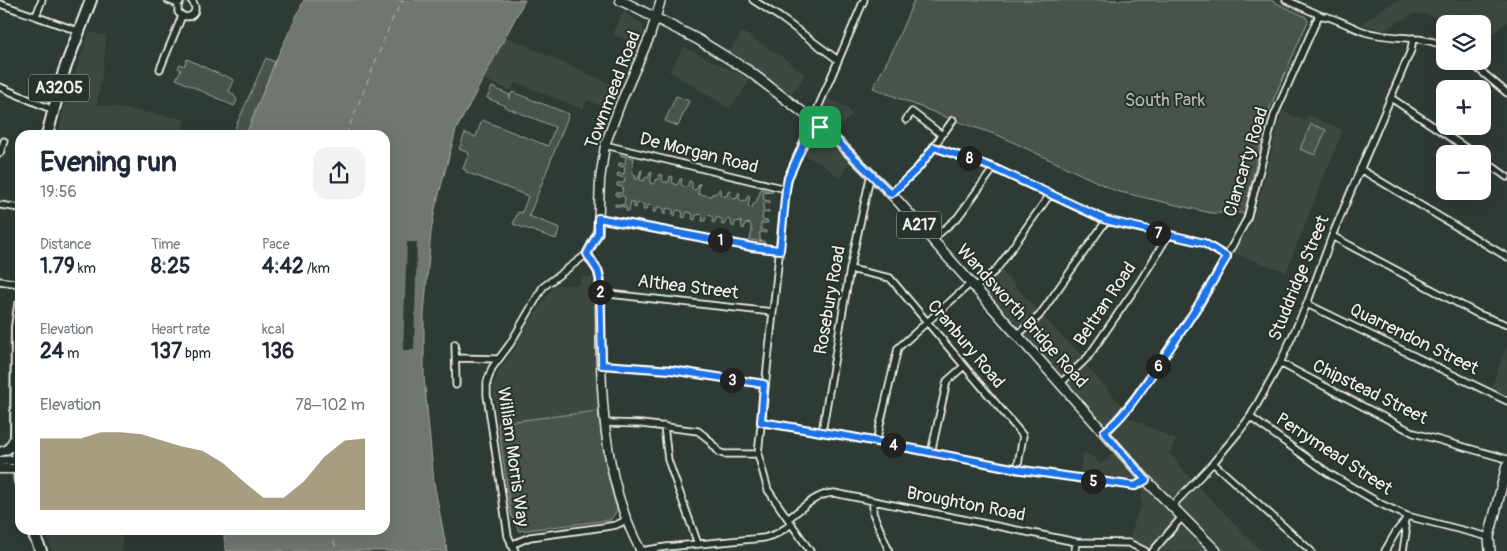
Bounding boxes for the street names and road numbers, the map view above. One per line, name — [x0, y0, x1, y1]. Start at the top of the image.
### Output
street label: Townmead Road — [580, 28, 646, 152]
road number: A3205 — [29, 75, 89, 102]
street label: Clancarty Road — [1218, 104, 1274, 220]
street label: De Morgan Road — [637, 127, 761, 179]
street label: Studdridge Street — [1263, 211, 1335, 344]
road number: A217 — [896, 212, 942, 238]
street label: Wandsworth Bridge Road — [951, 239, 1093, 393]
street label: Rosebury Road — [809, 244, 851, 356]
street label: Beltran Road — [1069, 258, 1141, 350]
street label: Althea Street — [636, 269, 741, 305]
street label: Cranbury Road — [922, 295, 1010, 393]
street label: Quarrendon Street — [1346, 298, 1483, 380]
street label: Chipstead Street — [1309, 354, 1432, 430]
street label: William Morris Way — [492, 386, 534, 529]
street label: Perrymead Street — [1271, 408, 1397, 501]
street label: Broughton Road — [905, 481, 1027, 527]

